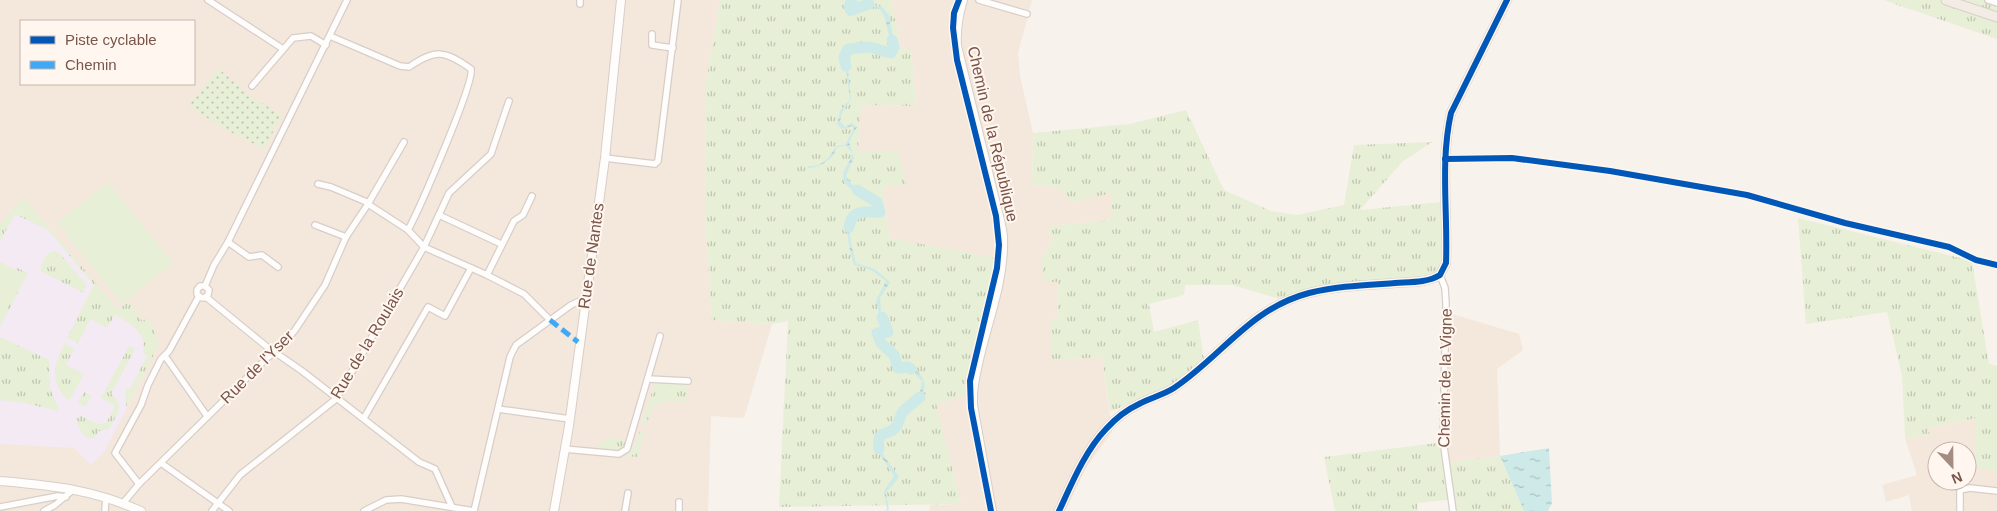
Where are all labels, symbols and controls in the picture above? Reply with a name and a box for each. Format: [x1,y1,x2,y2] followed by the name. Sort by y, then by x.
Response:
[20,20,195,85] legend
[65,31,157,48] text: Piste cyclable
[965,45,1022,224] street label: Chemin de la République
[65,56,117,73] text: Chemin
[575,202,607,310] street label: Rue de Nantes
[327,284,407,402] street label: Rue de la Roulais
[1435,308,1455,448] street label: Chemin de la Vigne
[217,327,297,407] street label: Rue de l'Yser
[1927,441,1977,491] north arrow
[1949,469,1965,487] text: N

